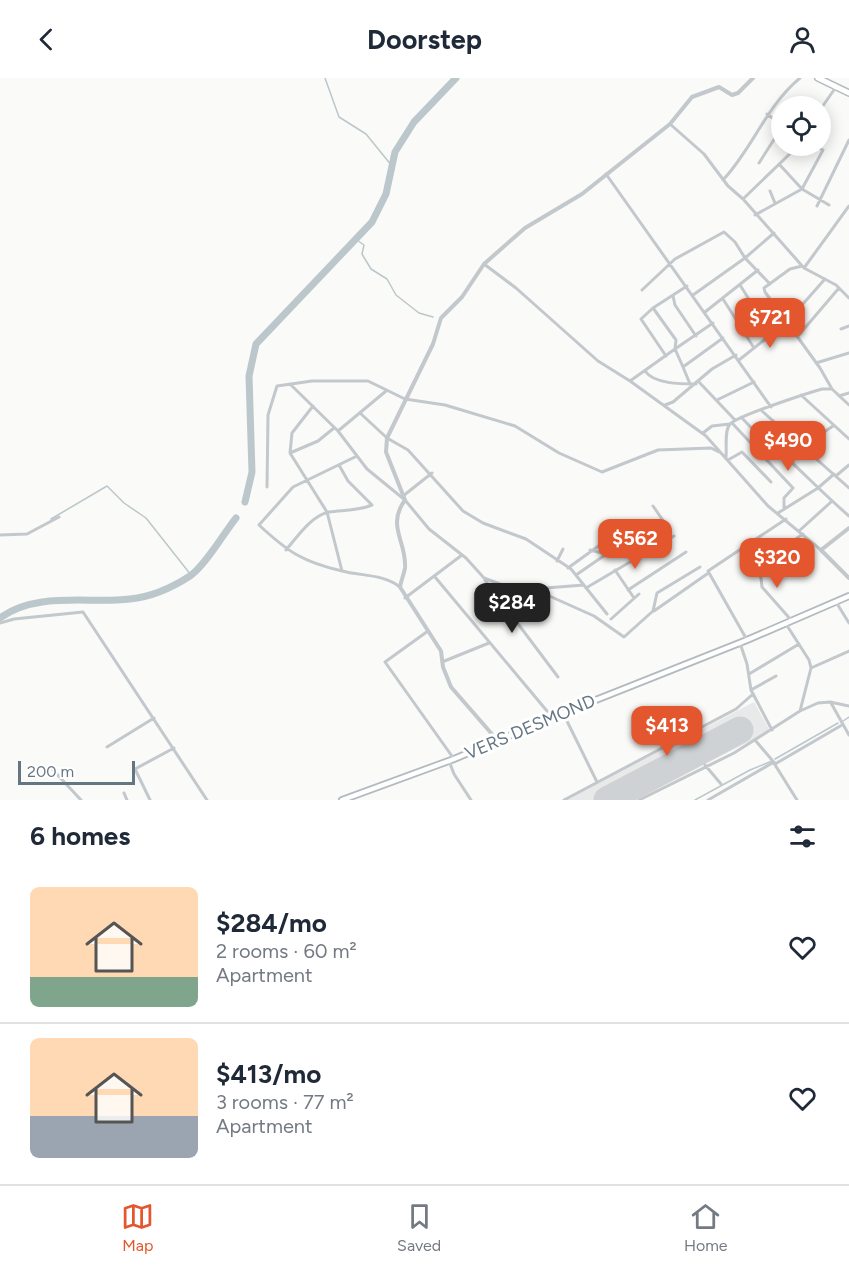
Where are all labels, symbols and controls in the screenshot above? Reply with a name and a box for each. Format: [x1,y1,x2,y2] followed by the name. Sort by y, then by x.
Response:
[30,23,63,56] icon: back
[367,23,482,56] text: Doorstep
[786,23,819,56] icon: person
[771,96,831,156] map controls
[771,96,831,156] button: locate
[734,298,806,349] pin: $721
[749,305,791,329] text: $721
[752,421,824,472] pin: $490
[764,428,812,452] text: $490
[599,519,671,570] pin: $562
[612,526,658,550] text: $562
[741,538,813,589] pin: $320
[754,545,800,569] text: $320
[476,583,548,634] pin: $284
[488,590,536,614] text: $284
[461,690,599,764] street label: VERS DESMOND
[631,706,703,757] pin: $413
[645,713,689,737] text: $413
[18,758,135,786] scale bar
[27,762,74,781] text: 200 m
[30,820,130,852] text: 6 homes
[786,820,819,853] icon: filters
[216,907,327,939] text: $284/mo
[78,911,150,983] icon: home
[786,931,819,964] icon: heart
[216,939,357,963] text: 2 rooms · 60 m²
[216,963,313,987] text: Apartment
[216,1058,321,1090] text: $413/mo
[78,1062,150,1134] icon: home
[786,1082,819,1115] icon: heart
[216,1090,354,1114] text: 3 rooms · 77 m²
[216,1114,313,1138] text: Apartment
[121,1200,154,1255] tab: Map
[397,1200,441,1255] tab: Saved
[684,1200,728,1255] tab: Home

